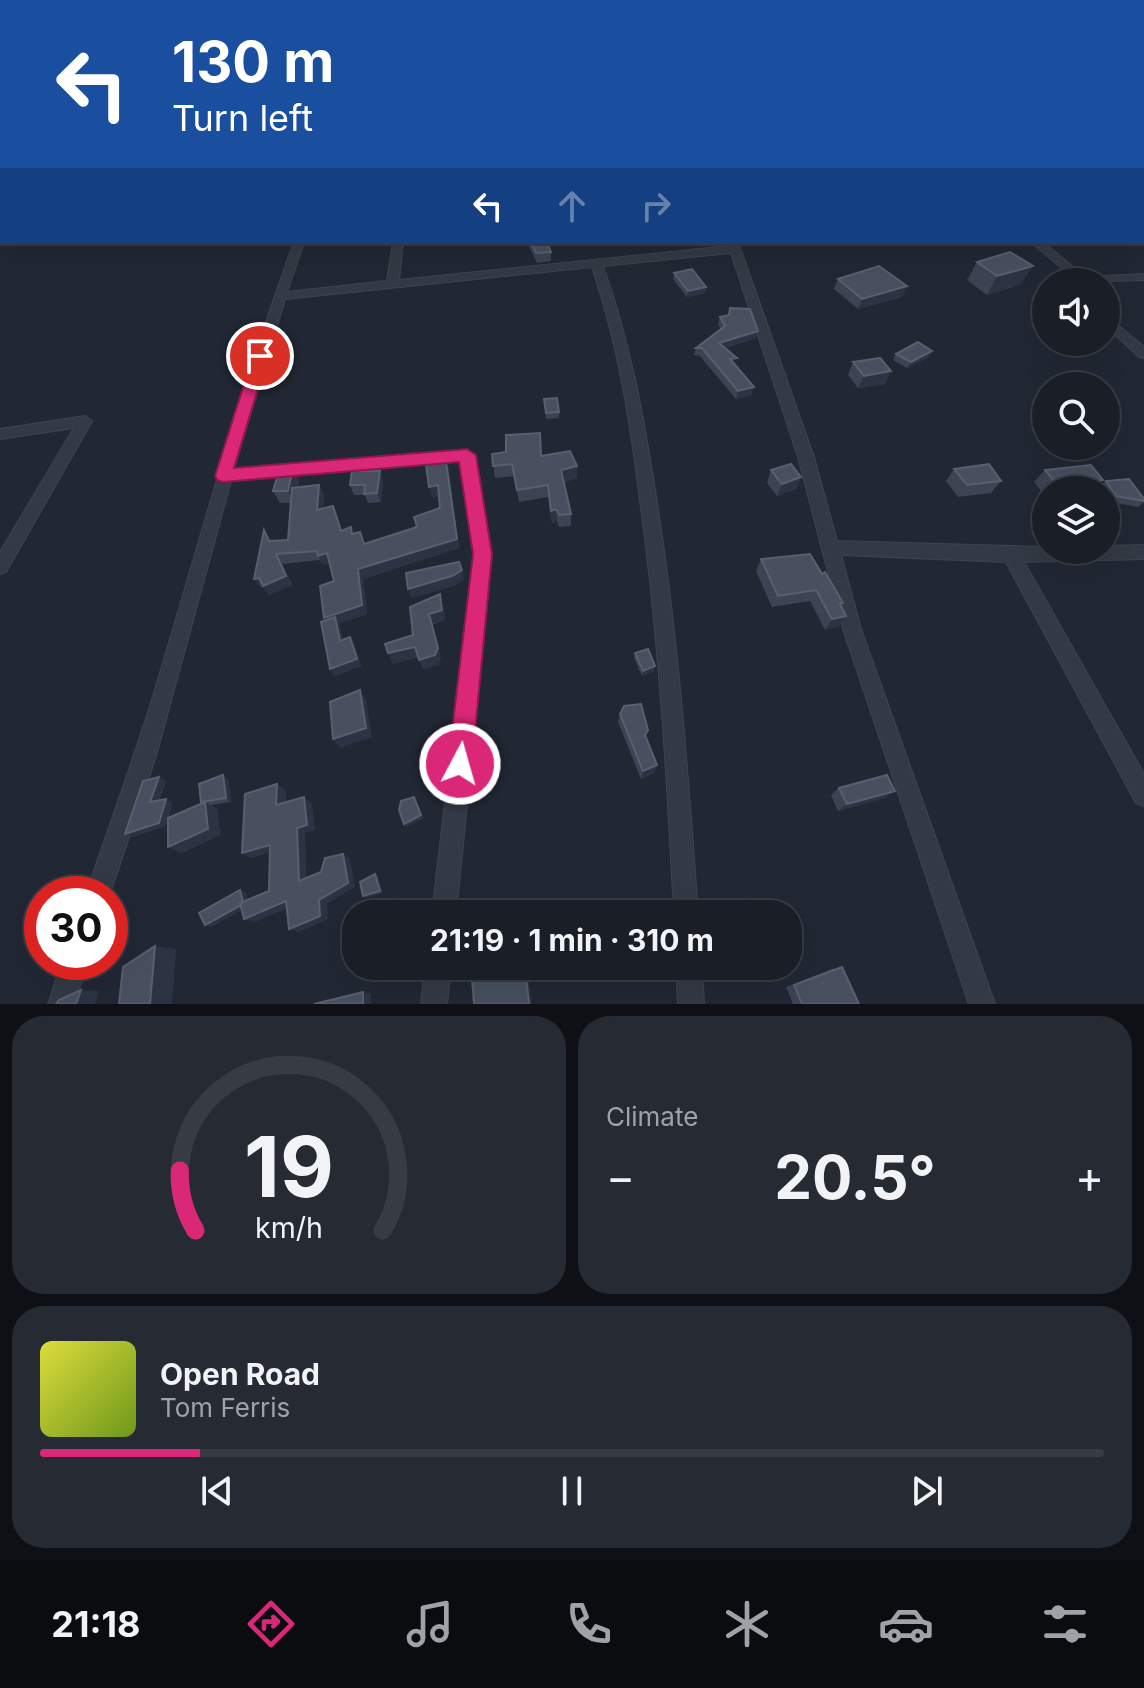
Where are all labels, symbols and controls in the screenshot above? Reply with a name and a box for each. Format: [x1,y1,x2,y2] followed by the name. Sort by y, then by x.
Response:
[172,28,334,96] text: 130 m
[40,32,144,136] icon: left
[172,96,313,140] text: Turn left
[466,184,510,228] icon: left
[550,184,594,228] icon: ahead
[634,184,678,228] icon: right
[1032,268,1120,564] map controls
[1032,268,1120,356] button: sound
[226,322,294,390] pin
[238,334,282,378] icon: arrive
[1032,372,1120,460] button: search
[1032,476,1120,564] button: layers
[418,722,502,806] position arrow
[24,876,128,980] speed limit sign: 30
[430,922,714,958] text: 21:19 · 1 min · 310 m
[606,1101,698,1132] text: Climate
[244,1116,334,1217] text: 19
[774,1141,936,1213] text: 20.5°
[606,1150,635,1204] text: −
[1075,1150,1104,1204] text: +
[255,1210,323,1245] text: km/h
[160,1356,320,1392] text: Open Road
[160,1392,290,1423] text: Tom Ferris
[195,1469,239,1513] icon: previous
[550,1469,594,1513] icon: pause
[905,1469,949,1513] icon: next
[243,1596,299,1652] icon: directions
[402,1596,458,1652] icon: music
[561,1596,617,1652] icon: phone
[719,1596,775,1652] icon: climate
[878,1596,934,1652] icon: car
[1037,1596,1093,1652] icon: filters
[51,1602,141,1646] text: 21:18

